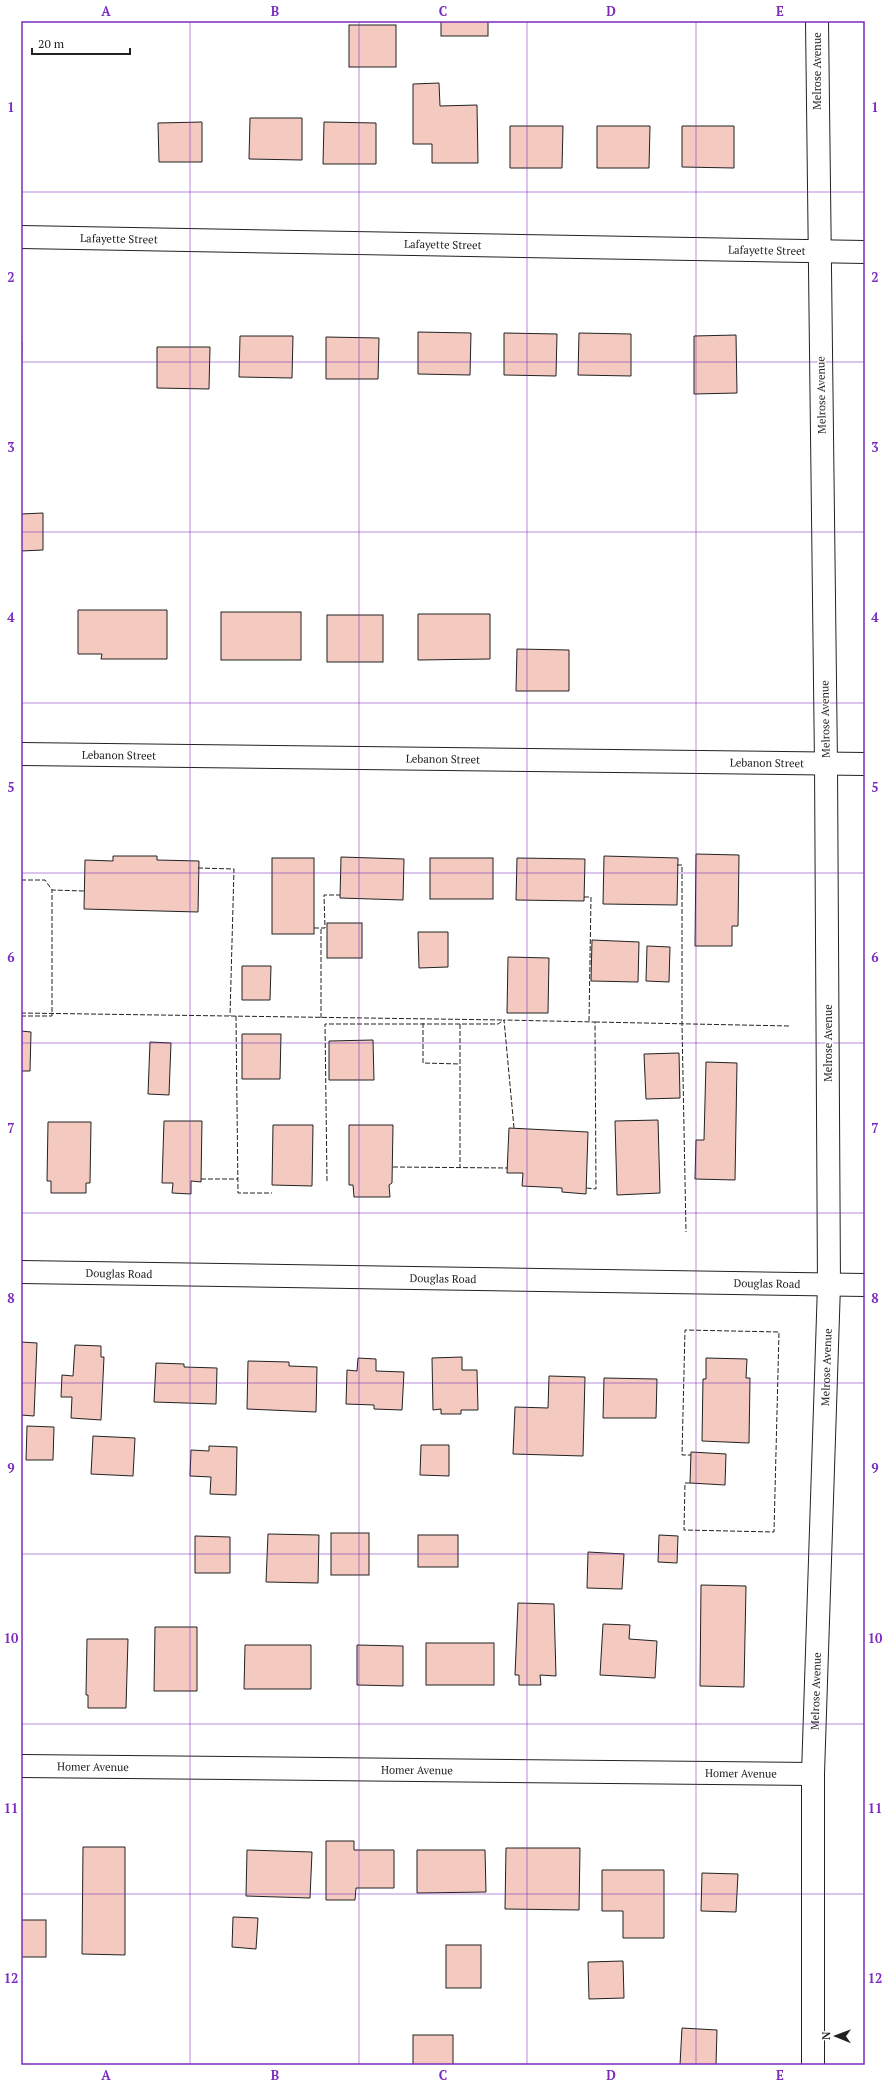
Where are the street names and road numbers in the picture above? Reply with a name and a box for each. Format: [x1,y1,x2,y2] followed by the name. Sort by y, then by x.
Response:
[810,32,824,110] street label: Melrose Avenue
[80,231,158,246] street label: Lafayette Street
[404,237,482,252] street label: Lafayette Street
[728,243,806,258] street label: Lafayette Street
[813,356,829,434] street label: Melrose Avenue
[817,680,833,758] street label: Melrose Avenue
[82,748,156,763] street label: Lebanon Street
[406,752,480,766] street label: Lebanon Street
[730,755,804,770] street label: Lebanon Street
[821,1004,835,1082] street label: Melrose Avenue
[85,1266,153,1281] street label: Douglas Road
[409,1271,477,1286] street label: Douglas Road
[733,1276,800,1291] street label: Douglas Road
[818,1328,835,1406] street label: Melrose Avenue
[807,1652,824,1730] street label: Melrose Avenue
[57,1759,129,1774] street label: Homer Avenue
[381,1763,453,1777] street label: Homer Avenue
[705,1766,777,1781] street label: Homer Avenue

